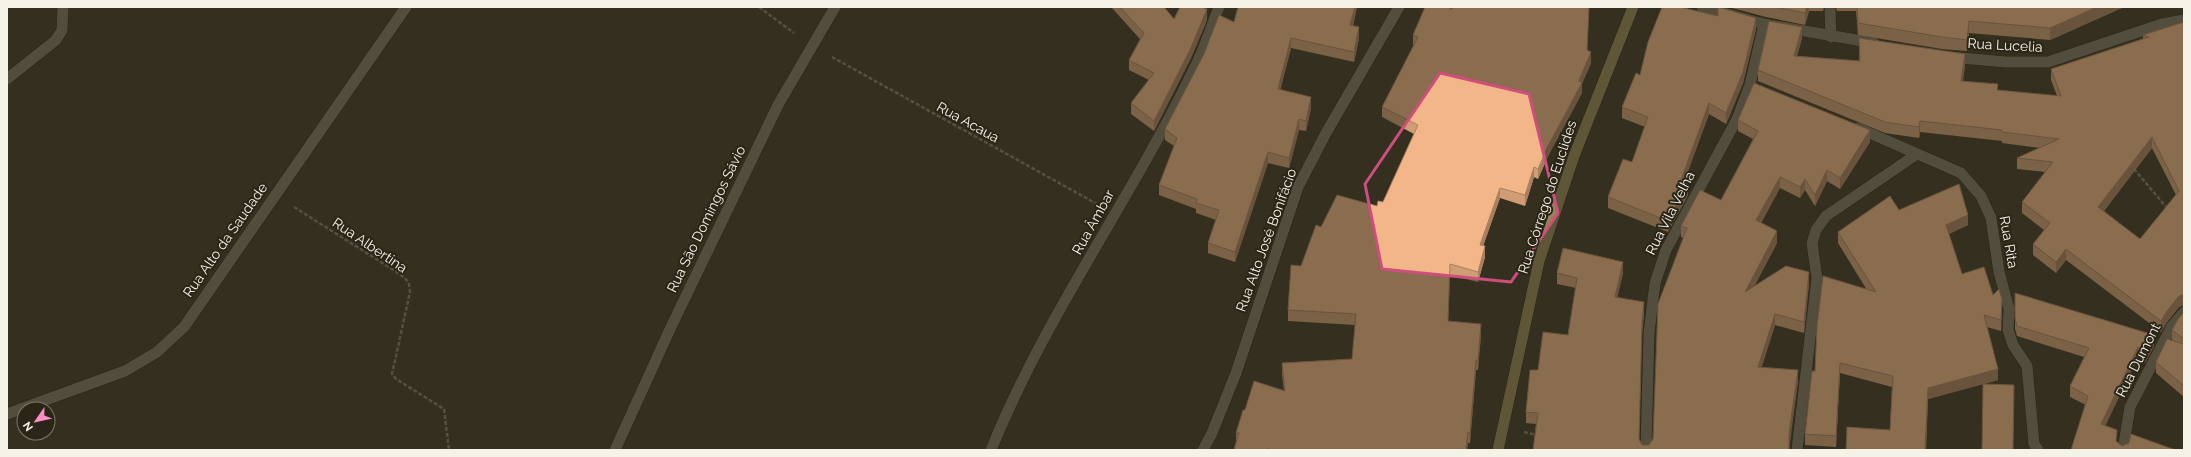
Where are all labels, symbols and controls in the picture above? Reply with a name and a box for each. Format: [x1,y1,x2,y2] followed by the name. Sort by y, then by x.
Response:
[1967,35,2043,55] street label: Rua Lucelia
[934,98,1002,146] street label: Rua Acaua
[1515,118,1579,276] street label: Rua Córrego do Euclides
[664,143,748,295] street label: Rua São Domingos Sávio
[1233,166,1299,314] street label: Rua Alto José Bonifácio
[1642,169,1698,257] street label: Rua Vila Velha
[180,180,270,300] street label: Rua Alto da Saudade
[1068,186,1117,257] street label: Rua Âmbar
[330,214,410,276] street label: Rua Albertina
[1997,215,2021,269] street label: Rua Rita
[2113,320,2164,400] street label: Rua Dumont
[16,401,56,441] north arrow
[20,419,36,433] text: N

